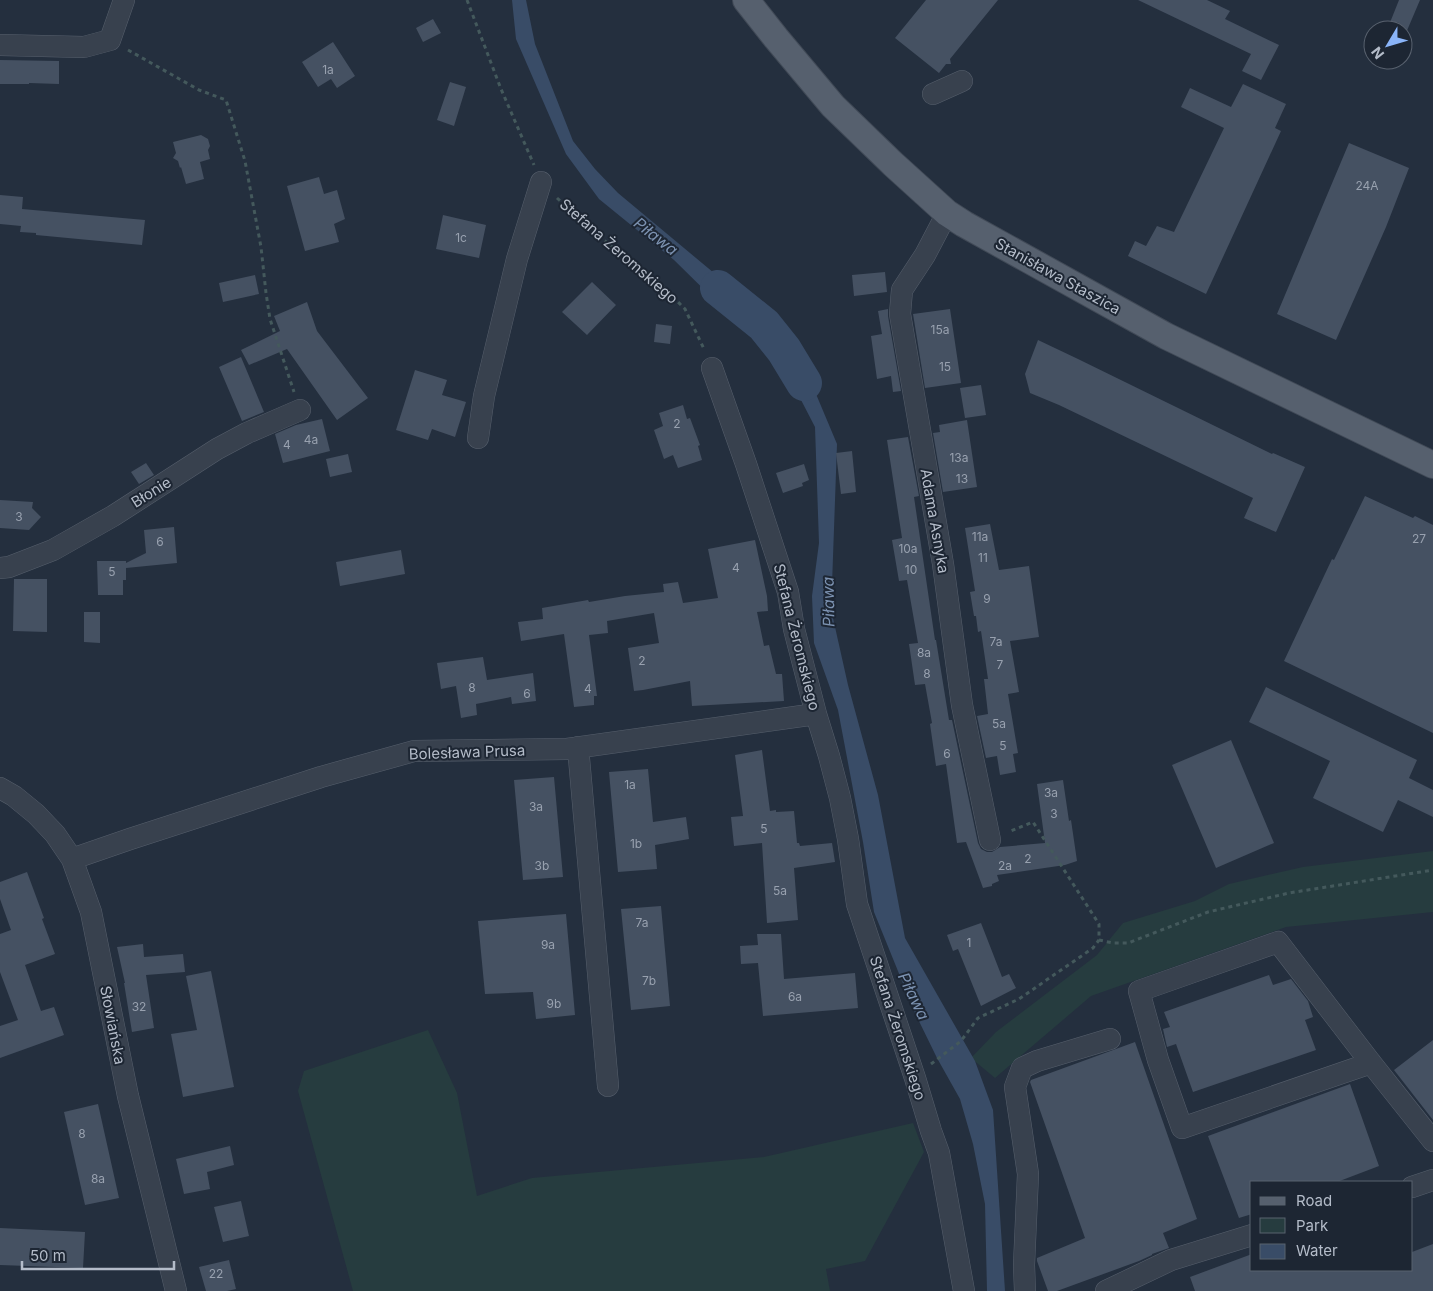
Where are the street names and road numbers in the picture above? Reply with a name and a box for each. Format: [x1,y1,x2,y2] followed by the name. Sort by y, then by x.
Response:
[556,194,682,308] street label: Stefana Żeromskiego
[992,234,1124,318] street label: Stanisława Staszica
[916,467,954,575] street label: Adama Asnyka
[127,472,175,512] street label: Błonie
[770,562,824,712] street label: Stefana Żeromskiego
[408,740,526,764] street label: Bolesława Prusa
[866,953,930,1103] street label: Stefana Żeromskiego
[96,984,130,1066] street label: Słowiańska

